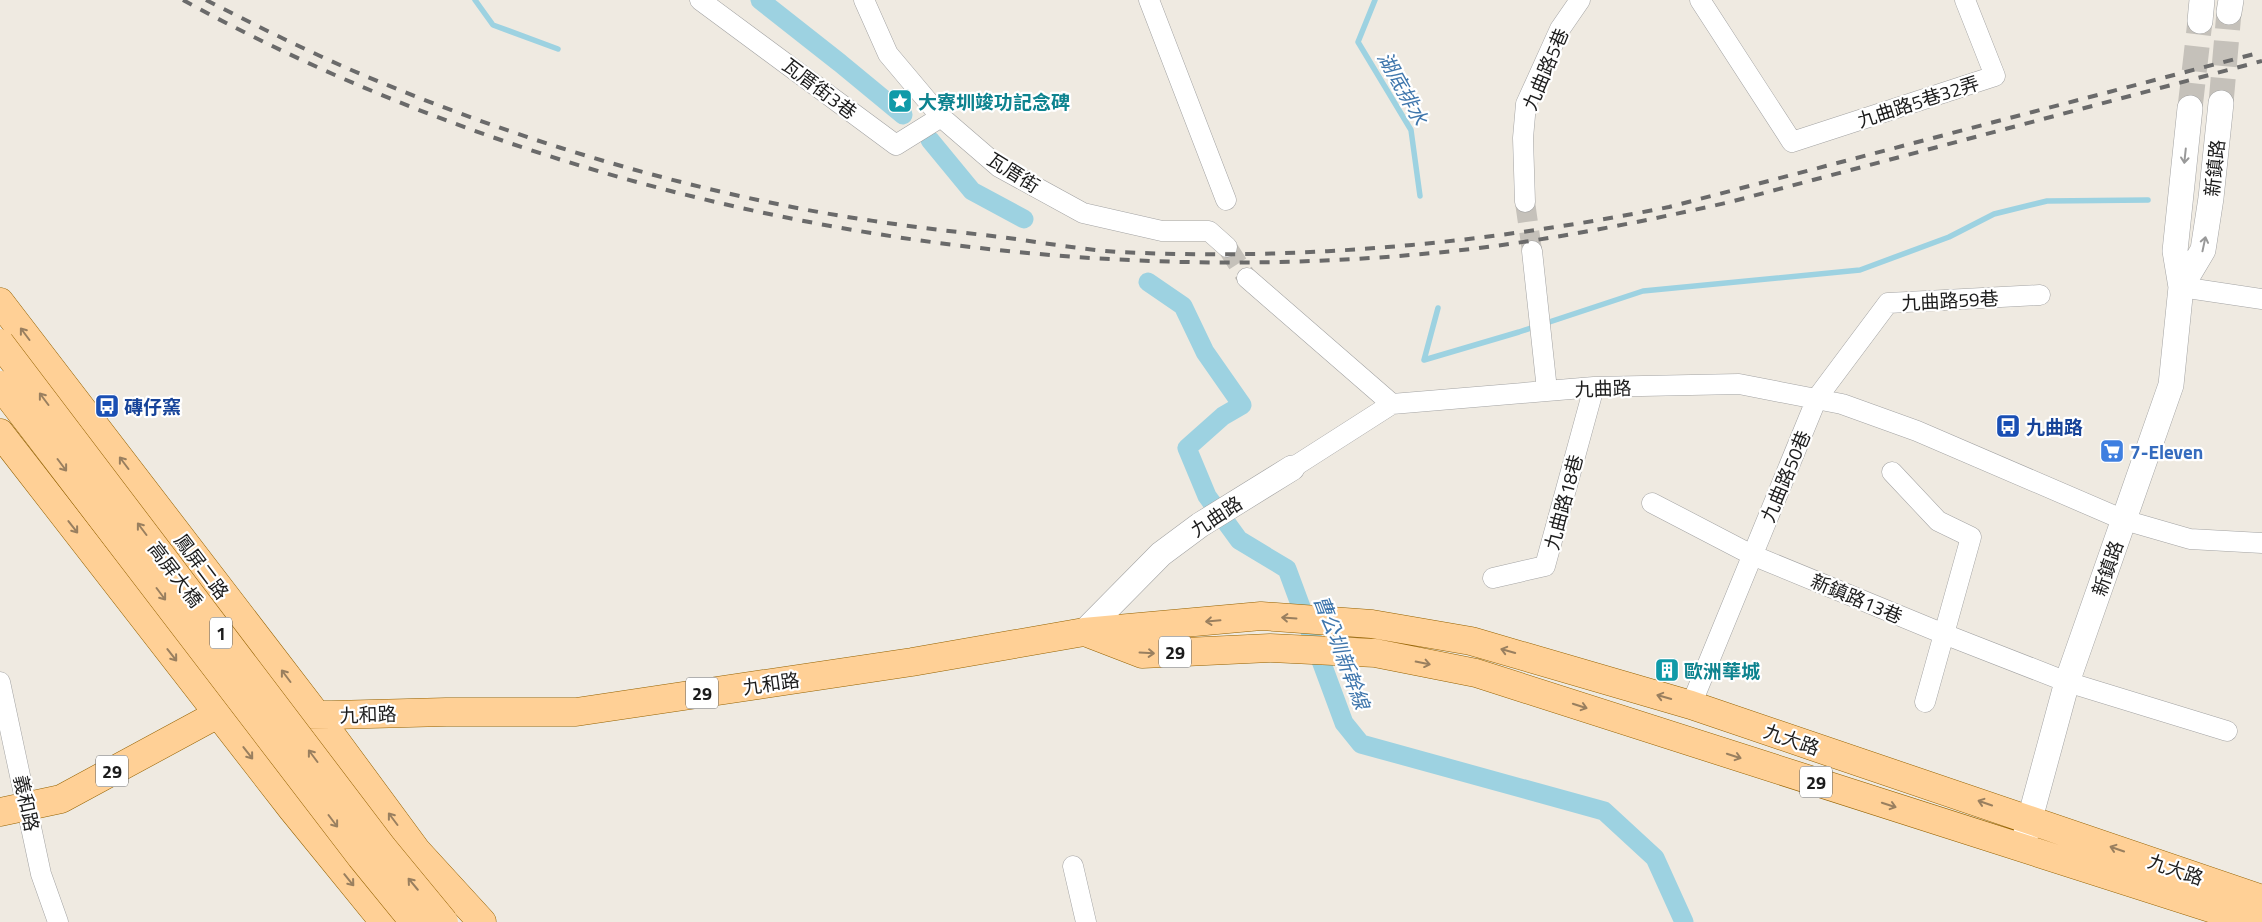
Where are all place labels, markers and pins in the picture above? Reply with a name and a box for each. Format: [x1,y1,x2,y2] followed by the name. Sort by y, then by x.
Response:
[918,87,1070,116] place label: 大寮圳竣功記念碑
[887,88,913,114] place icon: 大寮圳竣功記念碑
[124,392,181,421] place label: 磚仔窯
[94,393,120,419] bus stop icon: 磚仔窯
[2026,412,2083,441] place label: 九曲路
[1995,413,2021,439] bus stop icon: 九曲路
[2130,437,2203,466] place label: 7-Eleven
[2099,438,2125,464] supermarket icon: 7-Eleven
[1684,656,1760,685] place label: 歐洲華城
[1654,657,1680,683] building icon: 歐洲華城

